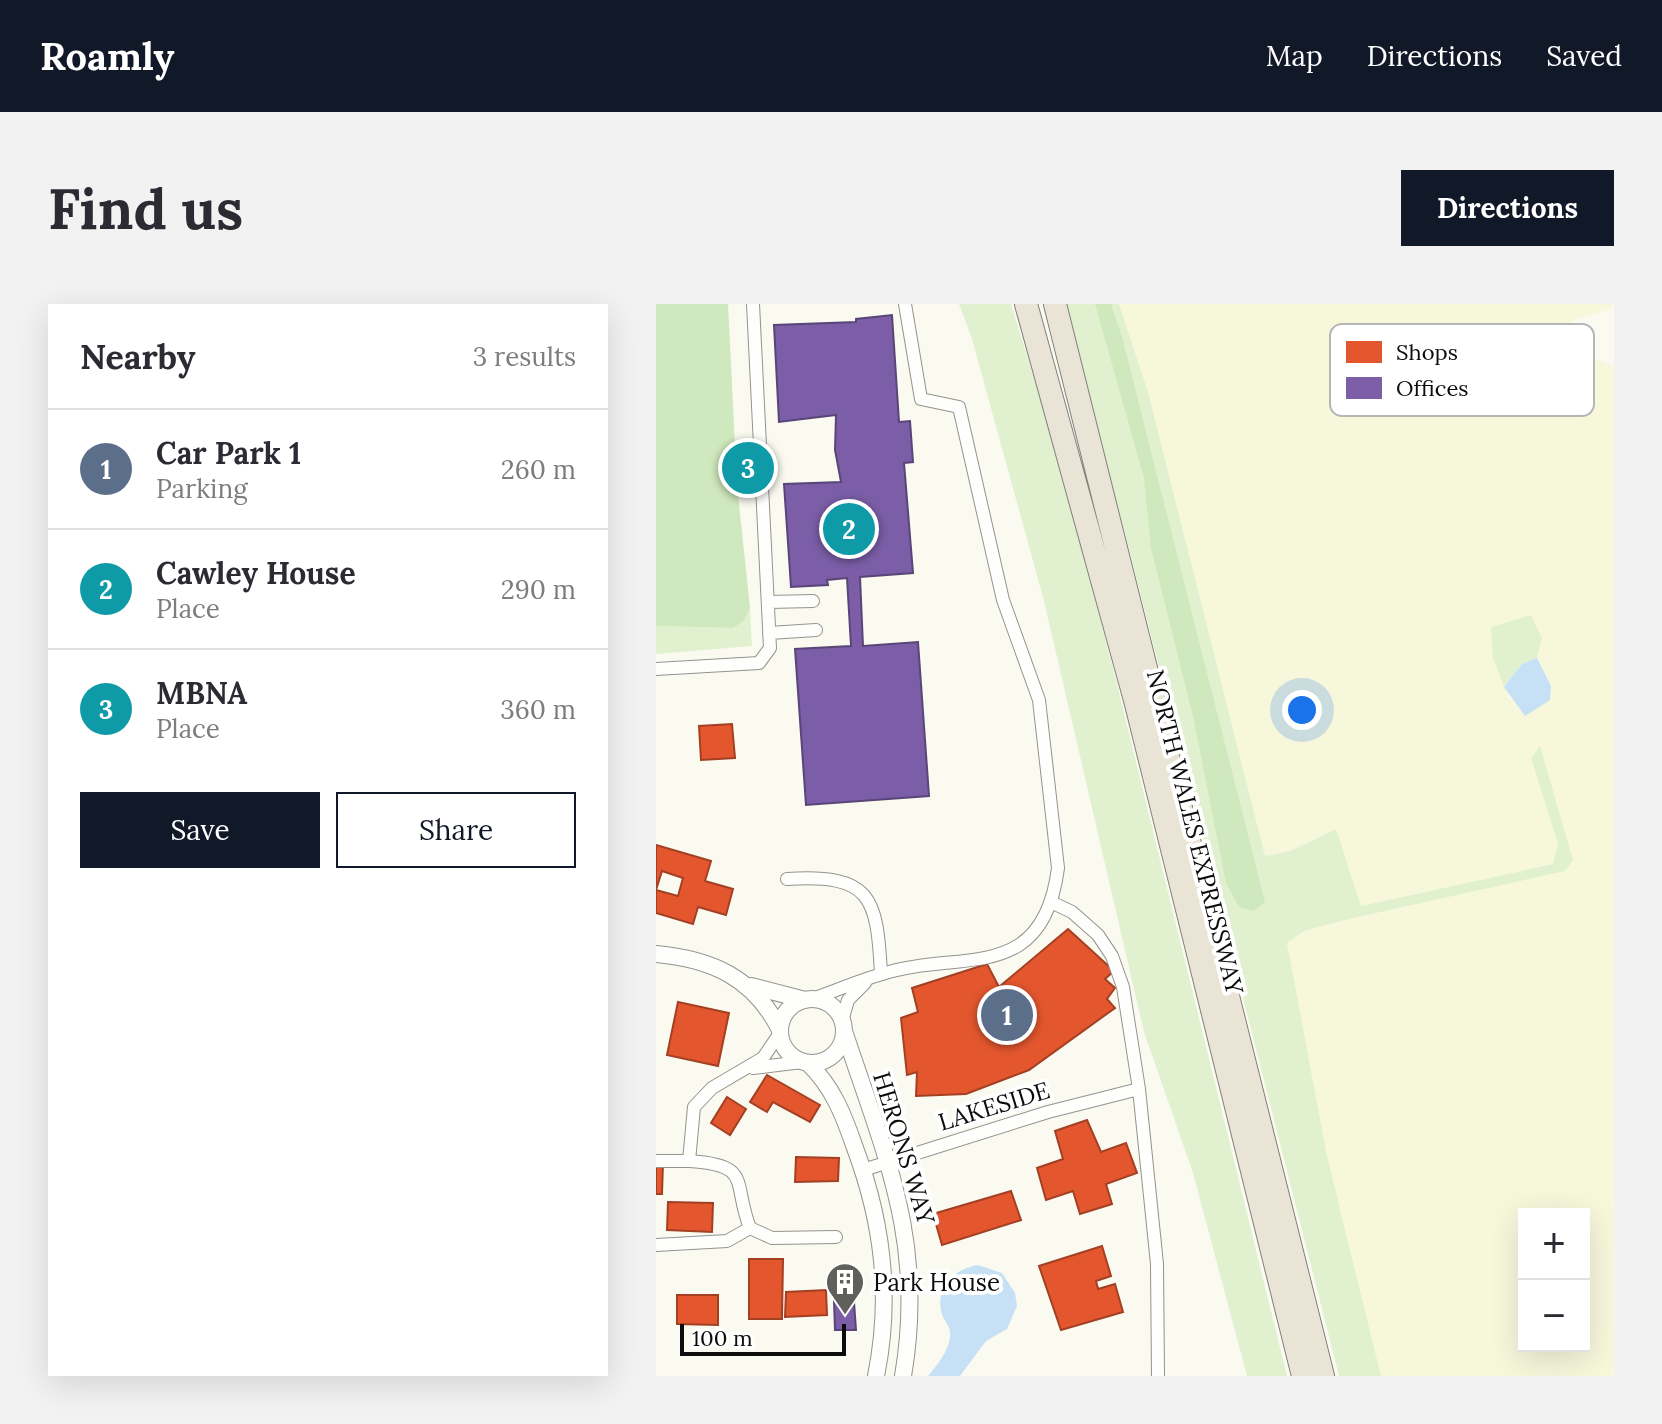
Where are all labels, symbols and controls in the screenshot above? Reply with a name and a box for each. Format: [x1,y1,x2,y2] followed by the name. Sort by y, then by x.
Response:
[40,32,174,80] text: Roamly
[1266,38,1323,74] text: Map
[1367,38,1502,74] text: Directions
[1546,38,1622,74] text: Saved
[1401,170,1614,246] button: Directions
[48,173,243,244] text: Find us
[1330,324,1594,416] legend
[80,335,196,378] text: Nearby
[1396,338,1458,366] text: Shops
[473,340,576,373] text: 3 results
[1396,374,1469,402] text: Offices
[156,434,301,472] text: Car Park 1
[722,438,774,498] pin: 3
[101,453,111,486] text: 1
[501,453,576,486] text: 260 m
[156,472,248,505] text: Parking
[823,499,875,559] pin: 2
[156,554,356,592] text: Cawley House
[99,573,113,606] text: 2
[501,573,576,606] text: 290 m
[156,592,220,625] text: Place
[1140,666,1251,998] street label: NORTH WALES EXPRESSWAY
[156,674,247,712] text: MBNA
[1282,690,1322,730] your location
[99,693,113,726] text: 3
[500,693,576,726] text: 360 m
[156,712,220,745] text: Place
[80,792,320,868] button: Save
[336,792,576,868] button: Share
[981,985,1033,1045] pin: 1
[866,1068,942,1229] street label: HERONS WAY
[935,1074,1053,1138] street label: LAKESIDE
[1518,1208,1590,1352] map controls
[1518,1208,1590,1280] button: +
[824,1261,866,1316] building icon: Park House
[873,1267,1000,1298] place label: Park House
[1518,1280,1590,1352] button: −
[680,1320,846,1356] scale bar
[692,1324,753,1352] text: 100 m

